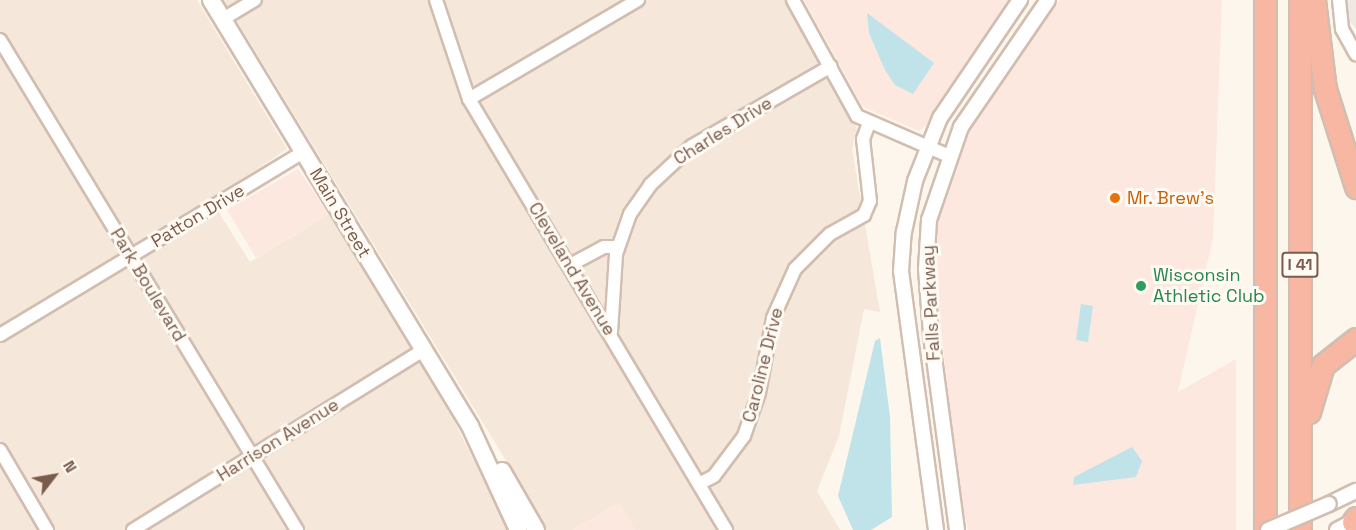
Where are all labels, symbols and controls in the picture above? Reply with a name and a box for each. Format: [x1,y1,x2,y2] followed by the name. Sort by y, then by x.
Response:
[670,92,776,170] street label: Charles Drive
[305,164,375,262] street label: Main Street
[147,180,249,252] street label: Patton Drive
[1127,187,1215,209] place label: Mr. Brew's
[1108,191,1122,205] marker: Mr. Brew's
[524,198,620,340] street label: Cleveland Avenue
[106,224,190,346] street label: Park Boulevard
[917,245,945,361] street label: Falls Parkway
[1280,252,1320,278] road number: I 41
[1153,265,1265,308] place label: Wisconsin Athletic Club
[1134,279,1148,293] marker: Wisconsin Athletic Club
[738,305,788,425] street label: Caroline Drive
[213,394,343,486] street label: Harrison Avenue
[24,446,84,506] north arrow
[58,456,82,476] text: N

